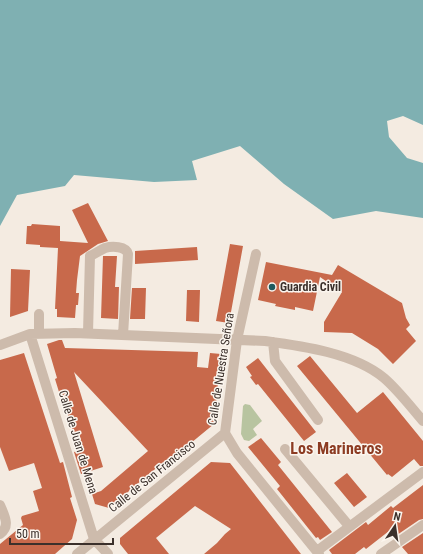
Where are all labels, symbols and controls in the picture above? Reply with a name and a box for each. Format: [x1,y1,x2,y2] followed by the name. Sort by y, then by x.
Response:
[280,280,341,294] place label: Guardia Civil
[267,282,277,292] marker: Guardia Civil
[205,312,237,426] street label: Calle de Nuestra Señora
[56,389,100,496] street label: Calle de Juan de Mena
[106,437,198,515] street label: Calle de San Francisco
[290,439,382,458] district label: Los Marineros
[375,506,415,546] north arrow
[392,510,402,524] text: N
[10,520,113,546] scale bar
[16,527,40,541] text: 50 m

